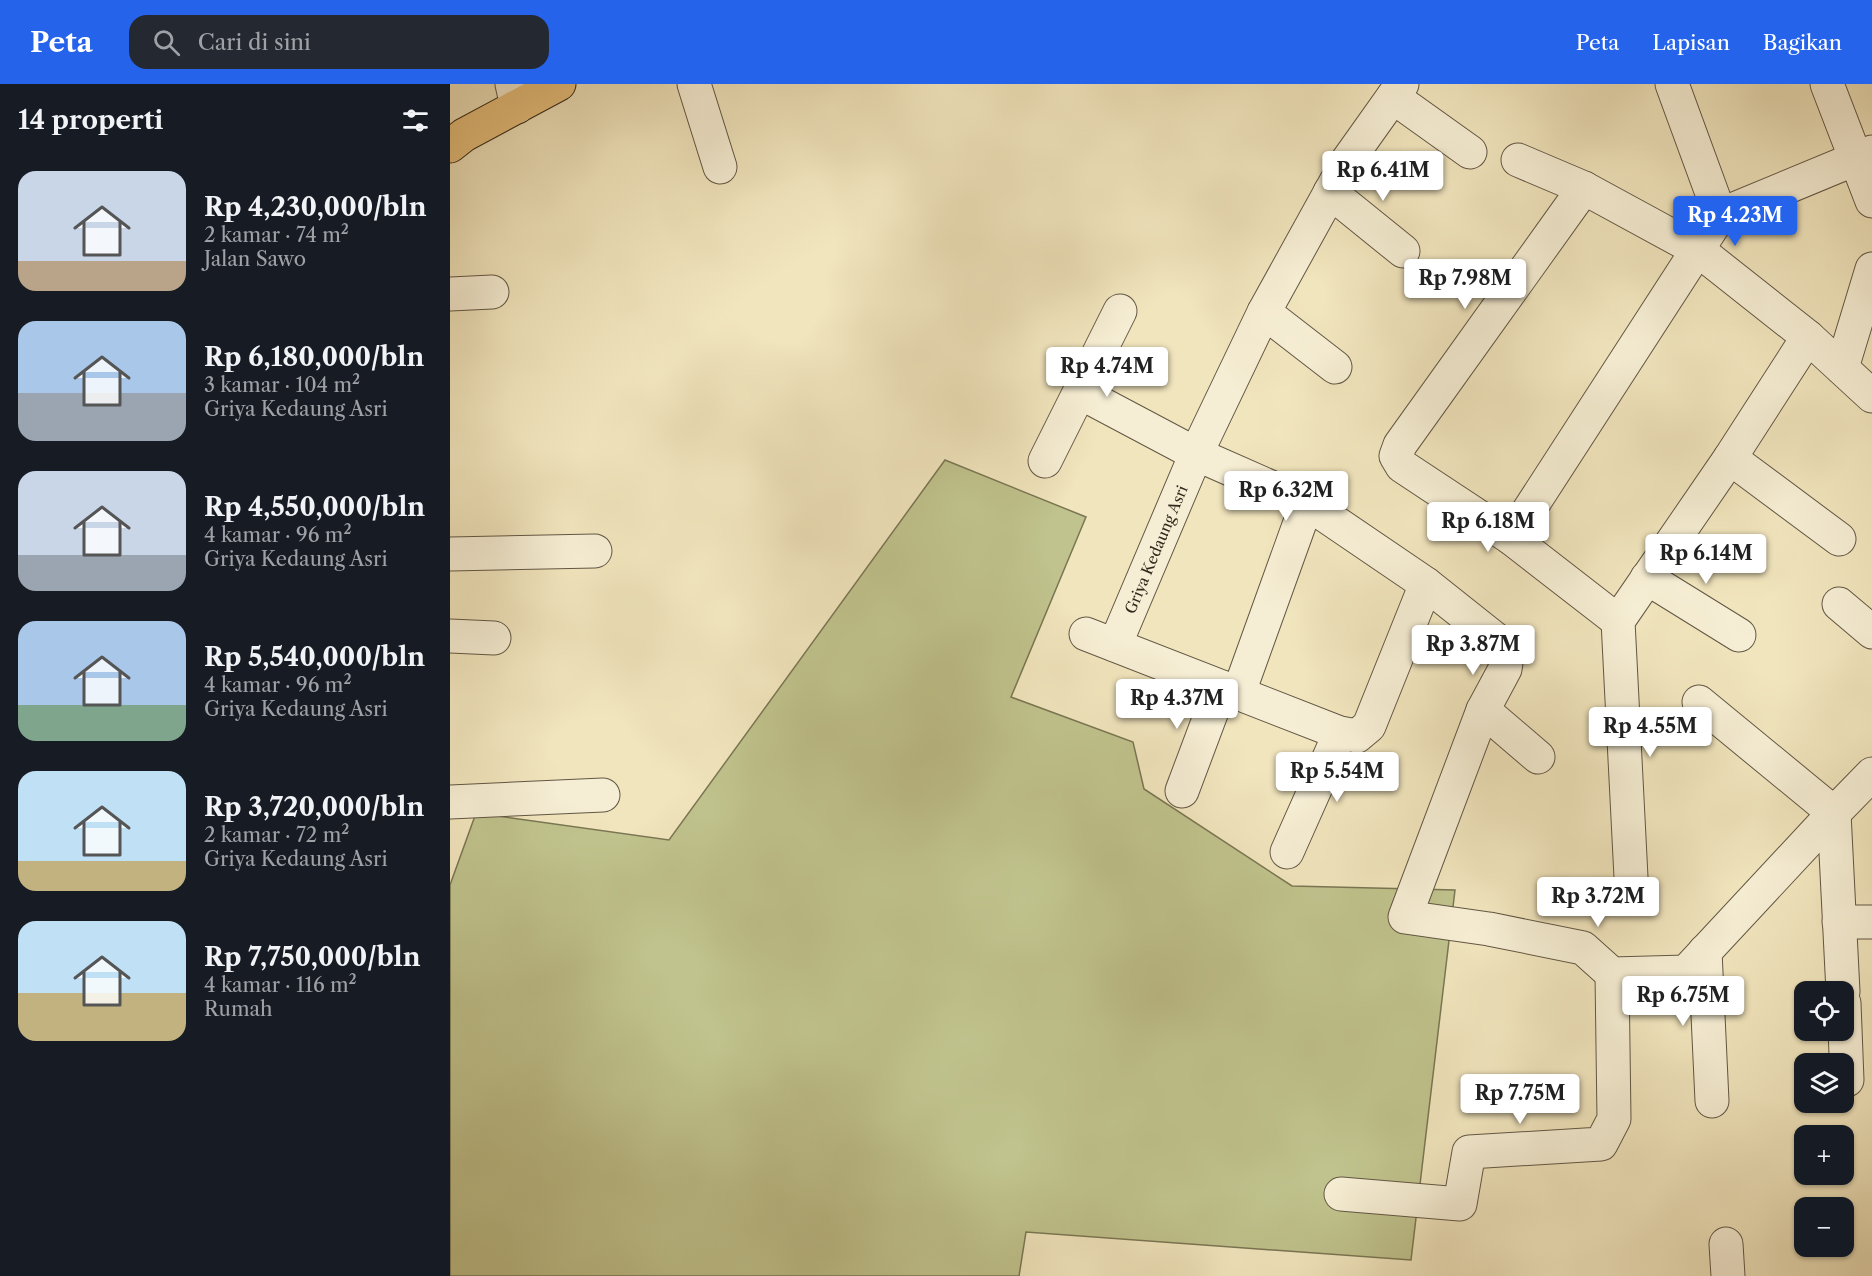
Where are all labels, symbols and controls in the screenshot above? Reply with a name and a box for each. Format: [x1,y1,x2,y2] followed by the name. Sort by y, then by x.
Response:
[129,15,549,69] search box
[30,25,93,59] text: Peta
[150,26,183,59] icon: search
[198,29,311,56] text: Cari di sini
[1576,30,1619,55] text: Peta
[1652,30,1730,55] text: Lapisan
[1763,30,1842,55] text: Bagikan
[18,104,163,136] text: 14 properti
[399,104,432,137] icon: filters
[1321,151,1445,202] pin: Rp 6.41M
[1336,158,1430,182] text: Rp 6.41M
[204,191,427,223] text: Rp 4,230,000/bln
[66,195,138,267] icon: home
[1673,196,1797,247] pin: Rp 4.23M
[1687,203,1783,227] text: Rp 4.23M
[204,223,349,247] text: 2 kamar · 74 m²
[204,247,306,271] text: Jalan Sawo
[1403,259,1527,310] pin: Rp 7.98M
[1418,266,1512,290] text: Rp 7.98M
[204,341,424,373] text: Rp 6,180,000/bln
[66,345,138,417] icon: home
[1045,347,1169,398] pin: Rp 4.74M
[1060,354,1154,378] text: Rp 4.74M
[204,373,360,397] text: 3 kamar · 104 m²
[204,397,388,421] text: Griya Kedaung Asri
[1224,471,1348,522] pin: Rp 6.32M
[1238,478,1334,502] text: Rp 6.32M
[1120,482,1191,616] street label: Griya Kedaung Asri
[204,491,425,523] text: Rp 4,550,000/bln
[66,495,138,567] icon: home
[1426,502,1550,553] pin: Rp 6.18M
[1441,509,1535,533] text: Rp 6.18M
[204,523,352,547] text: 4 kamar · 96 m²
[1644,534,1768,585] pin: Rp 6.14M
[1659,541,1753,565] text: Rp 6.14M
[204,547,388,571] text: Griya Kedaung Asri
[1411,625,1535,676] pin: Rp 3.87M
[1426,632,1520,656] text: Rp 3.87M
[204,641,425,673] text: Rp 5,540,000/bln
[66,645,138,717] icon: home
[204,673,352,697] text: 4 kamar · 96 m²
[1115,679,1239,730] pin: Rp 4.37M
[1130,686,1224,710] text: Rp 4.37M
[204,697,388,721] text: Griya Kedaung Asri
[1588,707,1712,758] pin: Rp 4.55M
[1603,714,1697,738] text: Rp 4.55M
[1275,752,1399,803] pin: Rp 5.54M
[1290,759,1384,783] text: Rp 5.54M
[204,791,424,823] text: Rp 3,720,000/bln
[66,795,138,867] icon: home
[204,823,350,847] text: 2 kamar · 72 m²
[204,847,388,871] text: Griya Kedaung Asri
[1536,877,1660,928] pin: Rp 3.72M
[1551,884,1645,908] text: Rp 3.72M
[204,941,421,973] text: Rp 7,750,000/bln
[66,945,138,1017] icon: home
[204,973,357,997] text: 4 kamar · 116 m²
[1621,976,1745,1027] pin: Rp 6.75M
[1794,981,1854,1257] map controls
[1794,981,1854,1041] button: locate
[1636,983,1730,1007] text: Rp 6.75M
[204,997,273,1021] text: Rumah
[1794,1053,1854,1113] button: layers
[1458,1074,1582,1125] pin: Rp 7.75M
[1475,1081,1565,1105] text: Rp 7.75M
[1794,1125,1854,1185] button: +
[1794,1197,1854,1257] button: −

